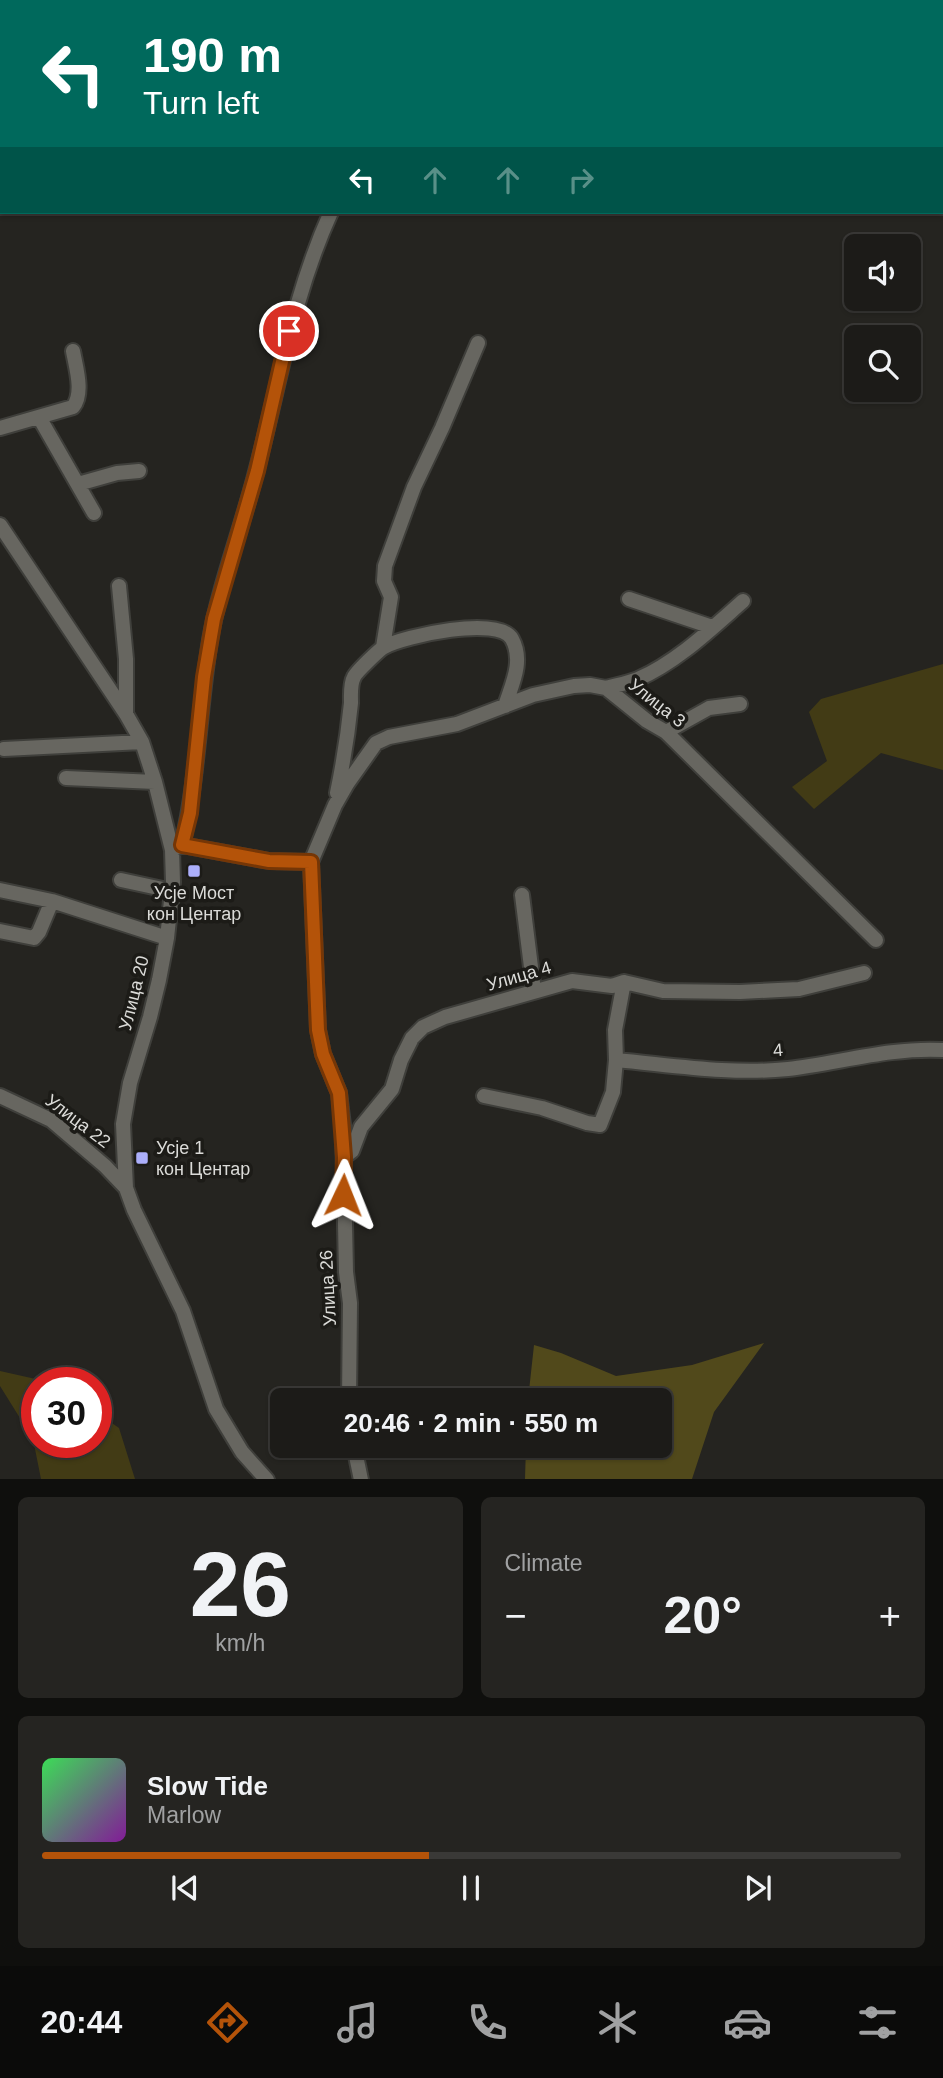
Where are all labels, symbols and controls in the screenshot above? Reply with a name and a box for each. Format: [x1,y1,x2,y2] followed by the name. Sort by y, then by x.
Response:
[28,28,119,119] icon: left
[143,28,282,82] text: 190 m
[143,85,259,121] text: Turn left
[343,161,381,199] icon: left
[416,161,454,199] icon: ahead
[489,161,527,199] icon: ahead
[562,161,600,199] icon: right
[844,234,921,402] map controls
[844,234,921,311] button: sound
[259,301,319,361] pin
[270,312,308,350] icon: arrive
[844,325,921,402] button: search
[625,675,689,731] street label: Улица 3
[186,863,202,879] marker: Усје Мост кон Центар
[147,883,241,924] place label: Усје Мост кон Центар
[115,954,153,1032] street label: Улица 20
[484,957,554,995] street label: Улица 4
[772,1040,784,1060] street label: 4
[42,1090,114,1152] street label: Улица 22
[156,1138,250,1179] place label: Усје 1 кон Центар
[134,1150,150,1166] marker: Усје 1 кон Центар
[306,1158,380,1232] position arrow
[316,1249,340,1327] street label: Улица 26
[21,1367,112,1458] speed limit sign: 30
[344,1408,598,1438] text: 20:46 · 2 min · 550 m
[190,1534,291,1635] text: 26
[505,1550,582,1576] text: Climate
[663,1586,742,1644] text: 20°
[505,1595,527,1637] text: −
[879,1595,901,1637] text: +
[215,1630,265,1656] text: km/h
[147,1771,268,1801] text: Slow Tide
[147,1802,221,1828] text: Marlow
[166,1869,204,1907] icon: previous
[452,1869,490,1907] icon: pause
[739,1869,777,1907] icon: next
[203,1998,252,2047] icon: directions
[333,1998,382,2047] icon: music
[463,1998,512,2047] icon: phone
[593,1998,642,2047] icon: climate
[723,1998,772,2047] icon: car
[853,1998,902,2047] icon: filters
[41,2004,122,2040] text: 20:44

